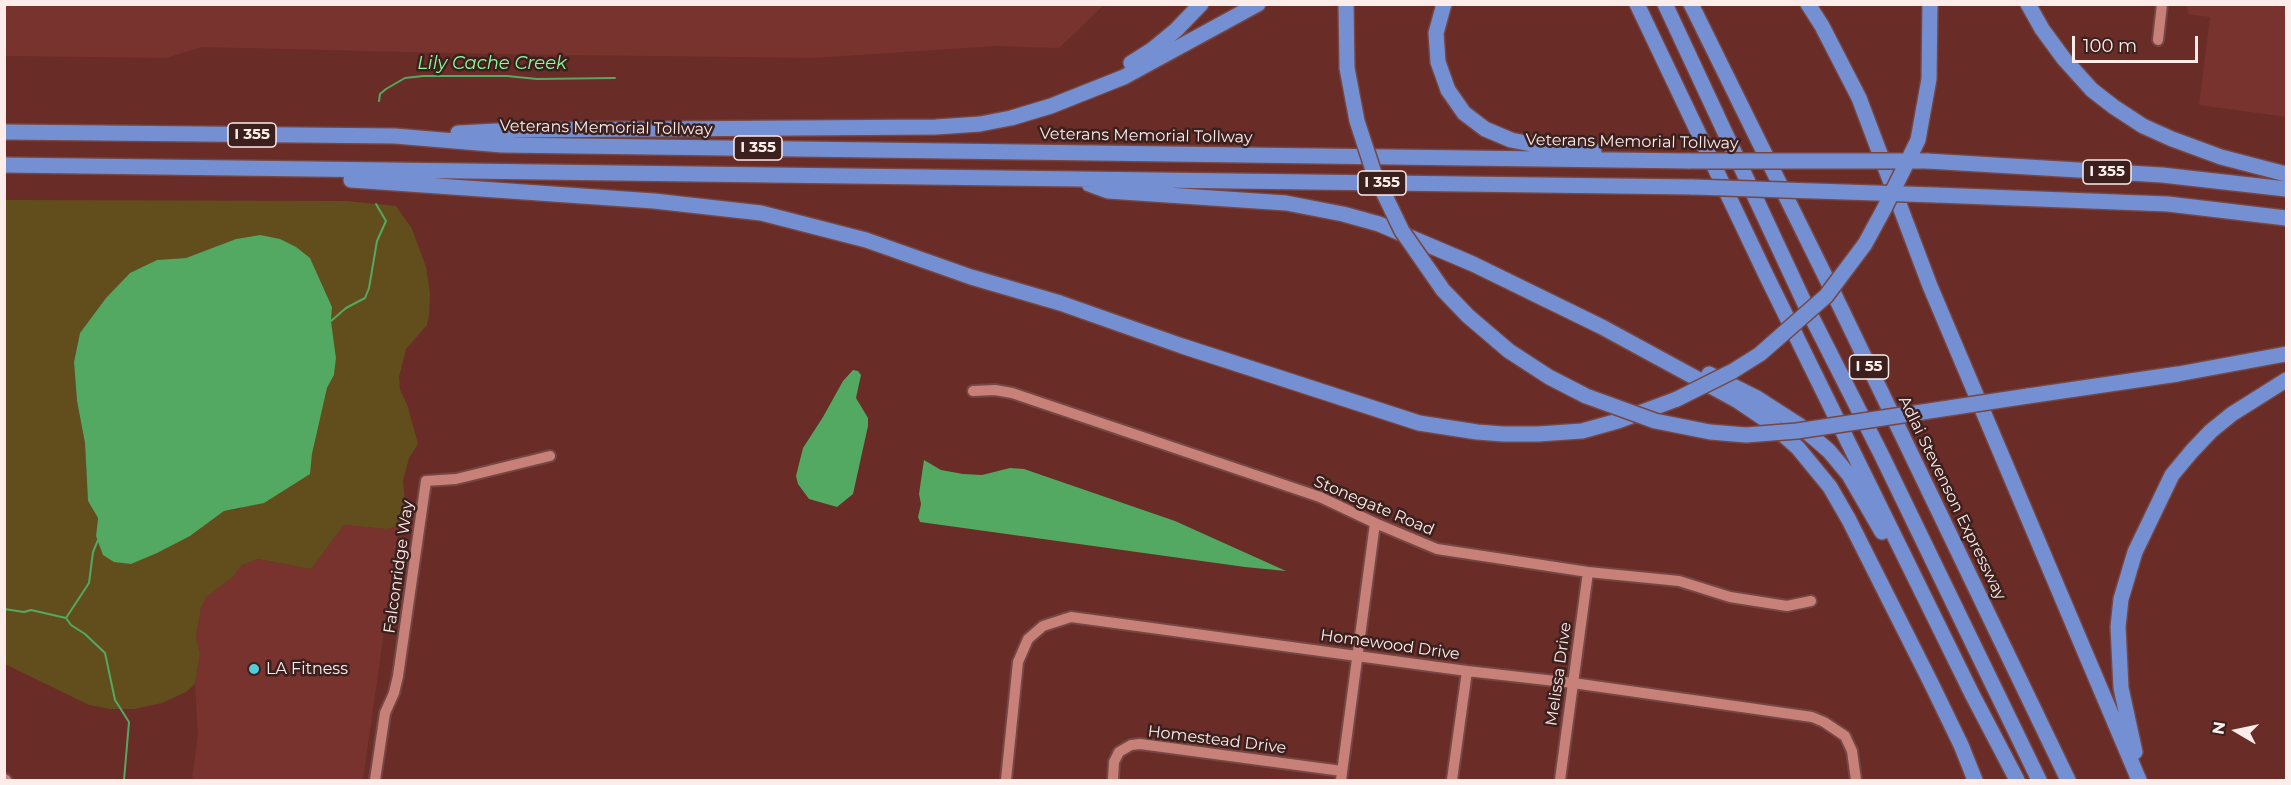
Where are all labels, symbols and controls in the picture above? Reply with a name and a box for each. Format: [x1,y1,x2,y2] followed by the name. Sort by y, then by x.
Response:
[2075,24,2201,62] scale bar
[2083,35,2137,57] text: 100 m
[417,53,567,75] water label: Lily Cache Creek
[499,117,713,139] street label: Veterans Memorial Tollway
[228,123,276,147] road number: I 355
[1039,125,1253,147] street label: Veterans Memorial Tollway
[1525,131,1739,153] street label: Veterans Memorial Tollway
[734,136,782,160] road number: I 355
[2083,160,2131,184] road number: I 355
[1358,171,1406,195] road number: I 355
[1850,355,1888,379] road number: I 55
[1894,393,2010,603] street label: Adlai Stevenson Expressway
[1311,472,1437,540] street label: Stonegate Road
[380,499,418,635] street label: Falconridge Way
[1542,621,1576,727] street label: Melissa Drive
[1319,626,1461,664] street label: Homewood Drive
[266,659,348,679] place label: LA Fitness
[247,662,261,676] marker: LA Fitness
[2207,701,2267,761] north arrow
[2208,720,2229,736] text: N
[1147,722,1287,758] street label: Homestead Drive

